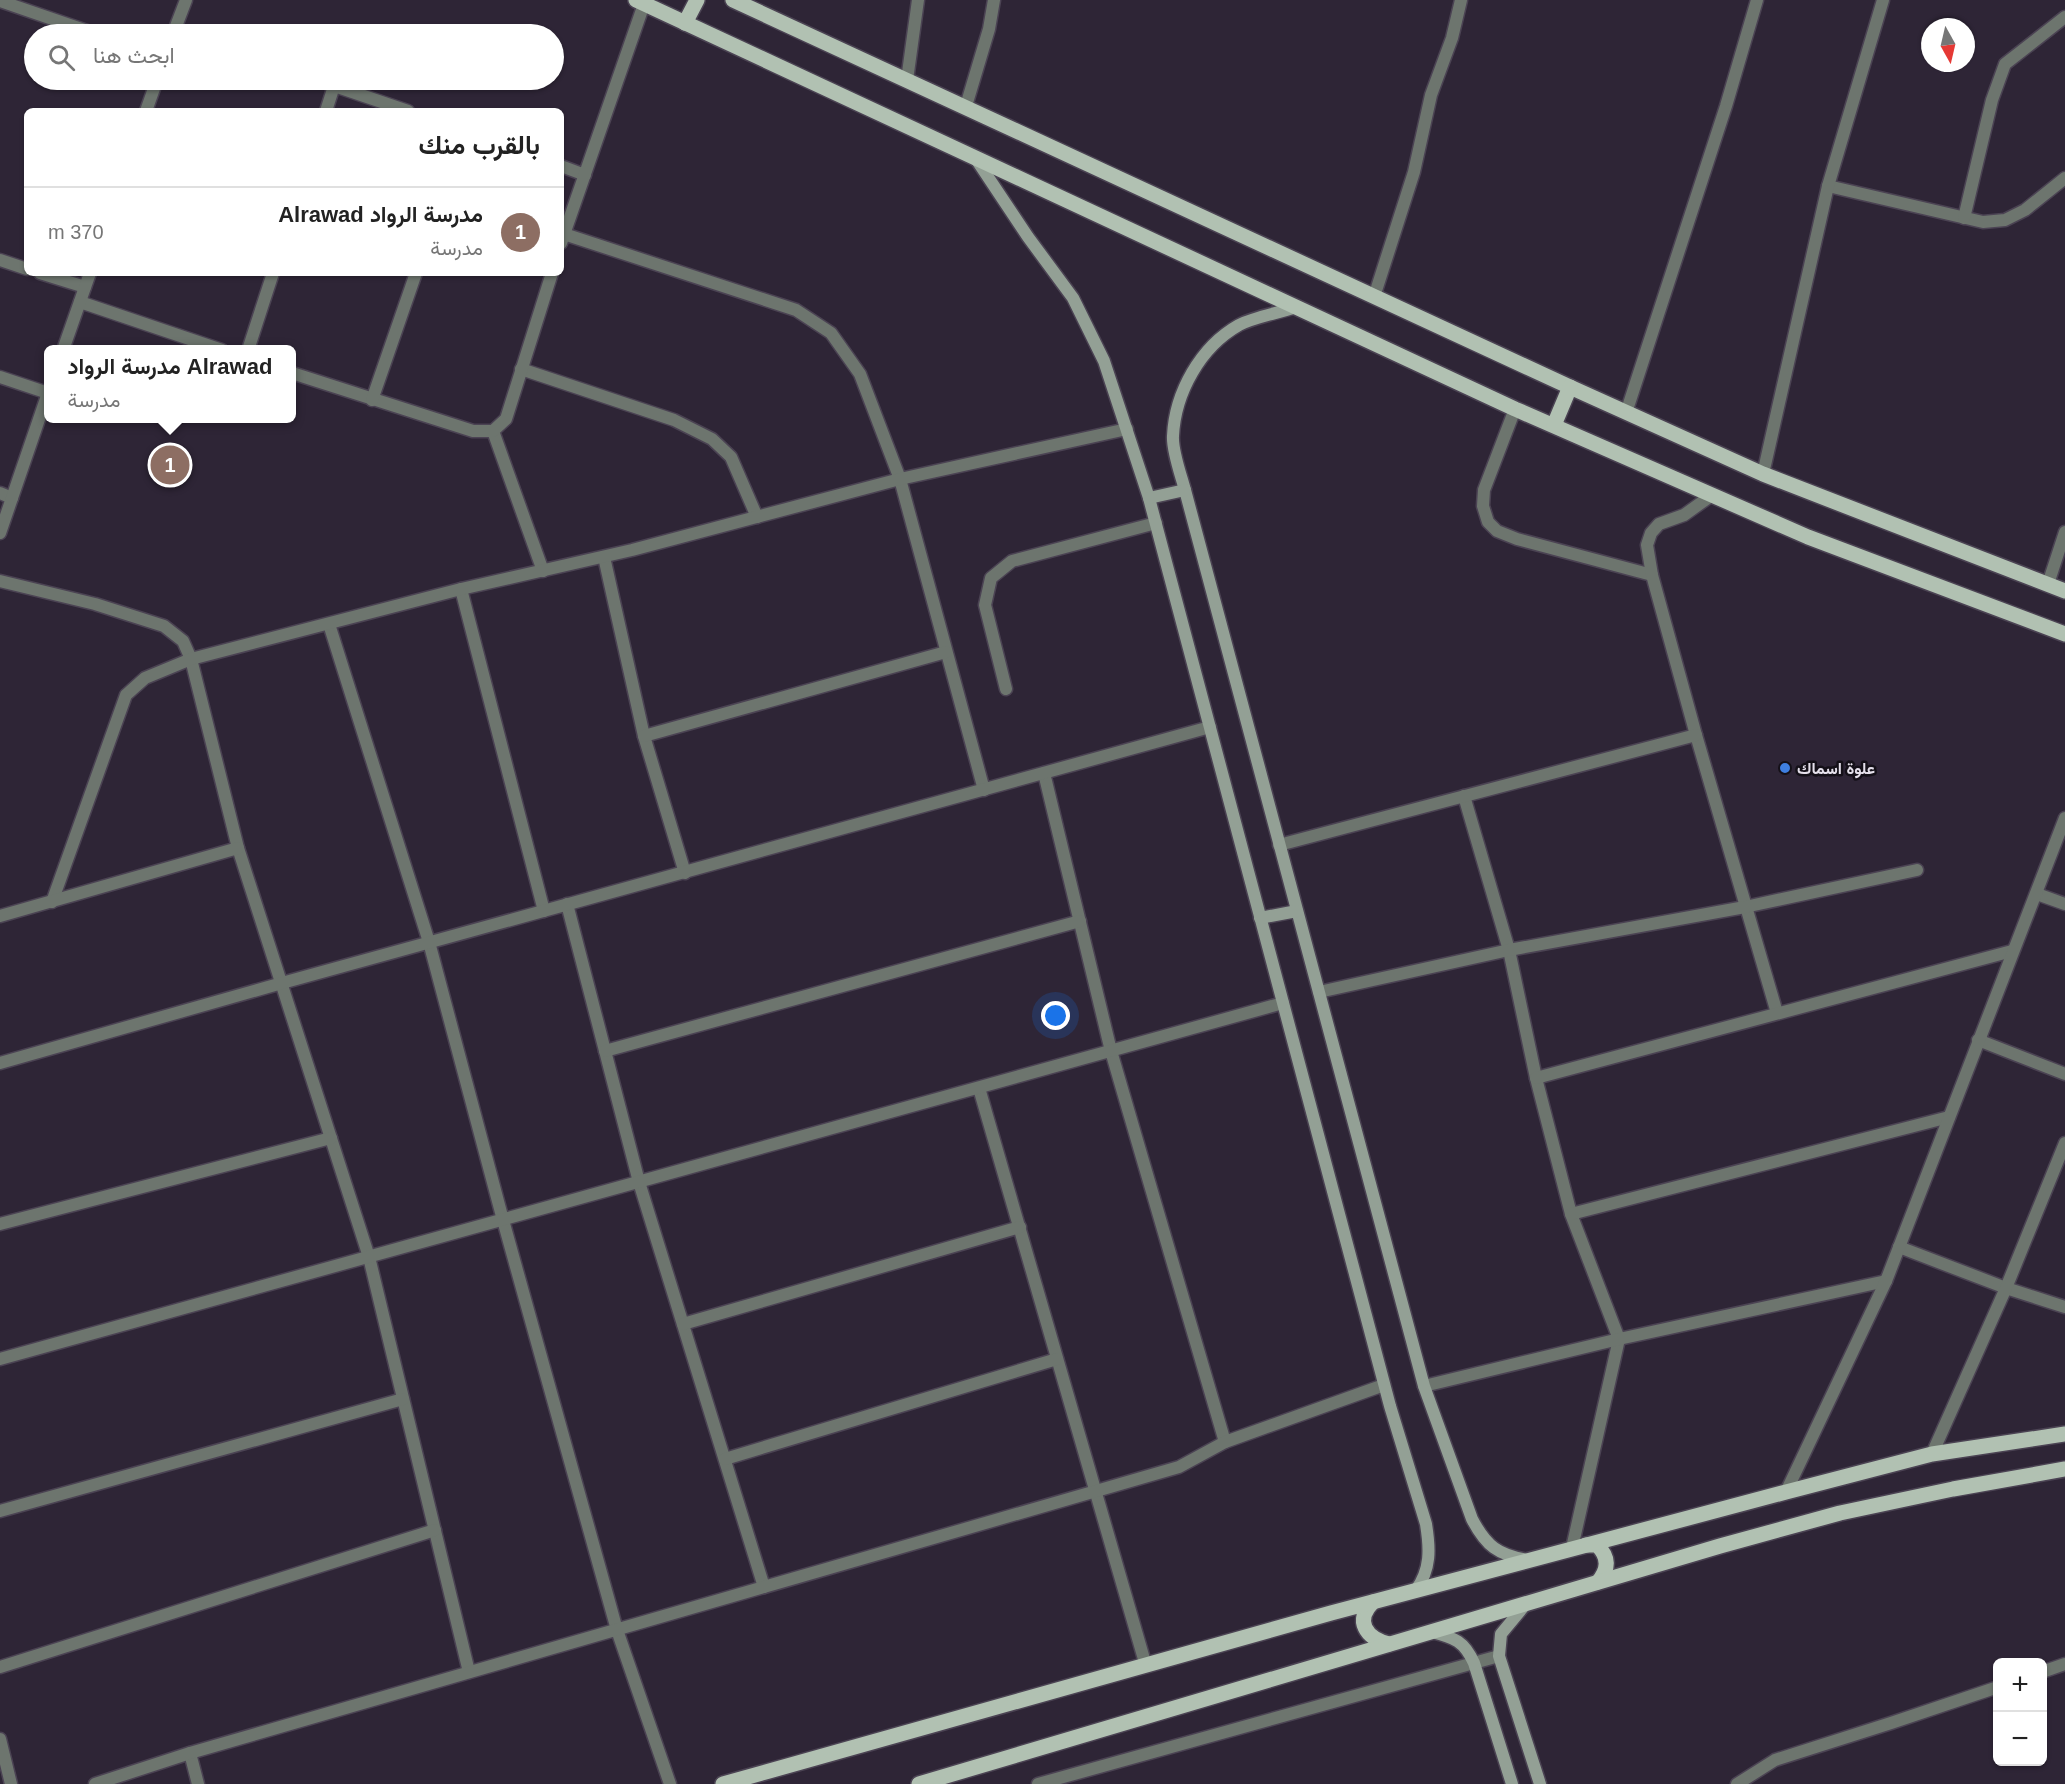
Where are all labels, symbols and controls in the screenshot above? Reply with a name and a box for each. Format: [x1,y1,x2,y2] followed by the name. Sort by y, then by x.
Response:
[1921,18,1975,72] north arrow
[24,24,564,90] search box
[45,41,78,74] icon: search
[93,43,175,68] text: ابحث هنا
[419,130,540,160] text: بالقرب منك
[278,202,483,227] text: مدرسة الرواد Alrawad
[48,221,104,243] text: 370 m
[515,221,526,243] text: 1
[430,237,483,259] text: مدرسة
[44,345,296,423] popup
[68,354,272,379] text: مدرسة الرواد Alrawad
[68,389,120,411] text: مدرسة
[150,442,190,488] pin: 1
[1797,760,1875,779] place label: علوة اسماك
[1778,761,1792,775] marker: علوة اسماك
[1041,1001,1070,1030] your location
[1993,1658,2047,1766] map controls
[1993,1658,2047,1712] button: +
[1993,1712,2047,1766] button: −

